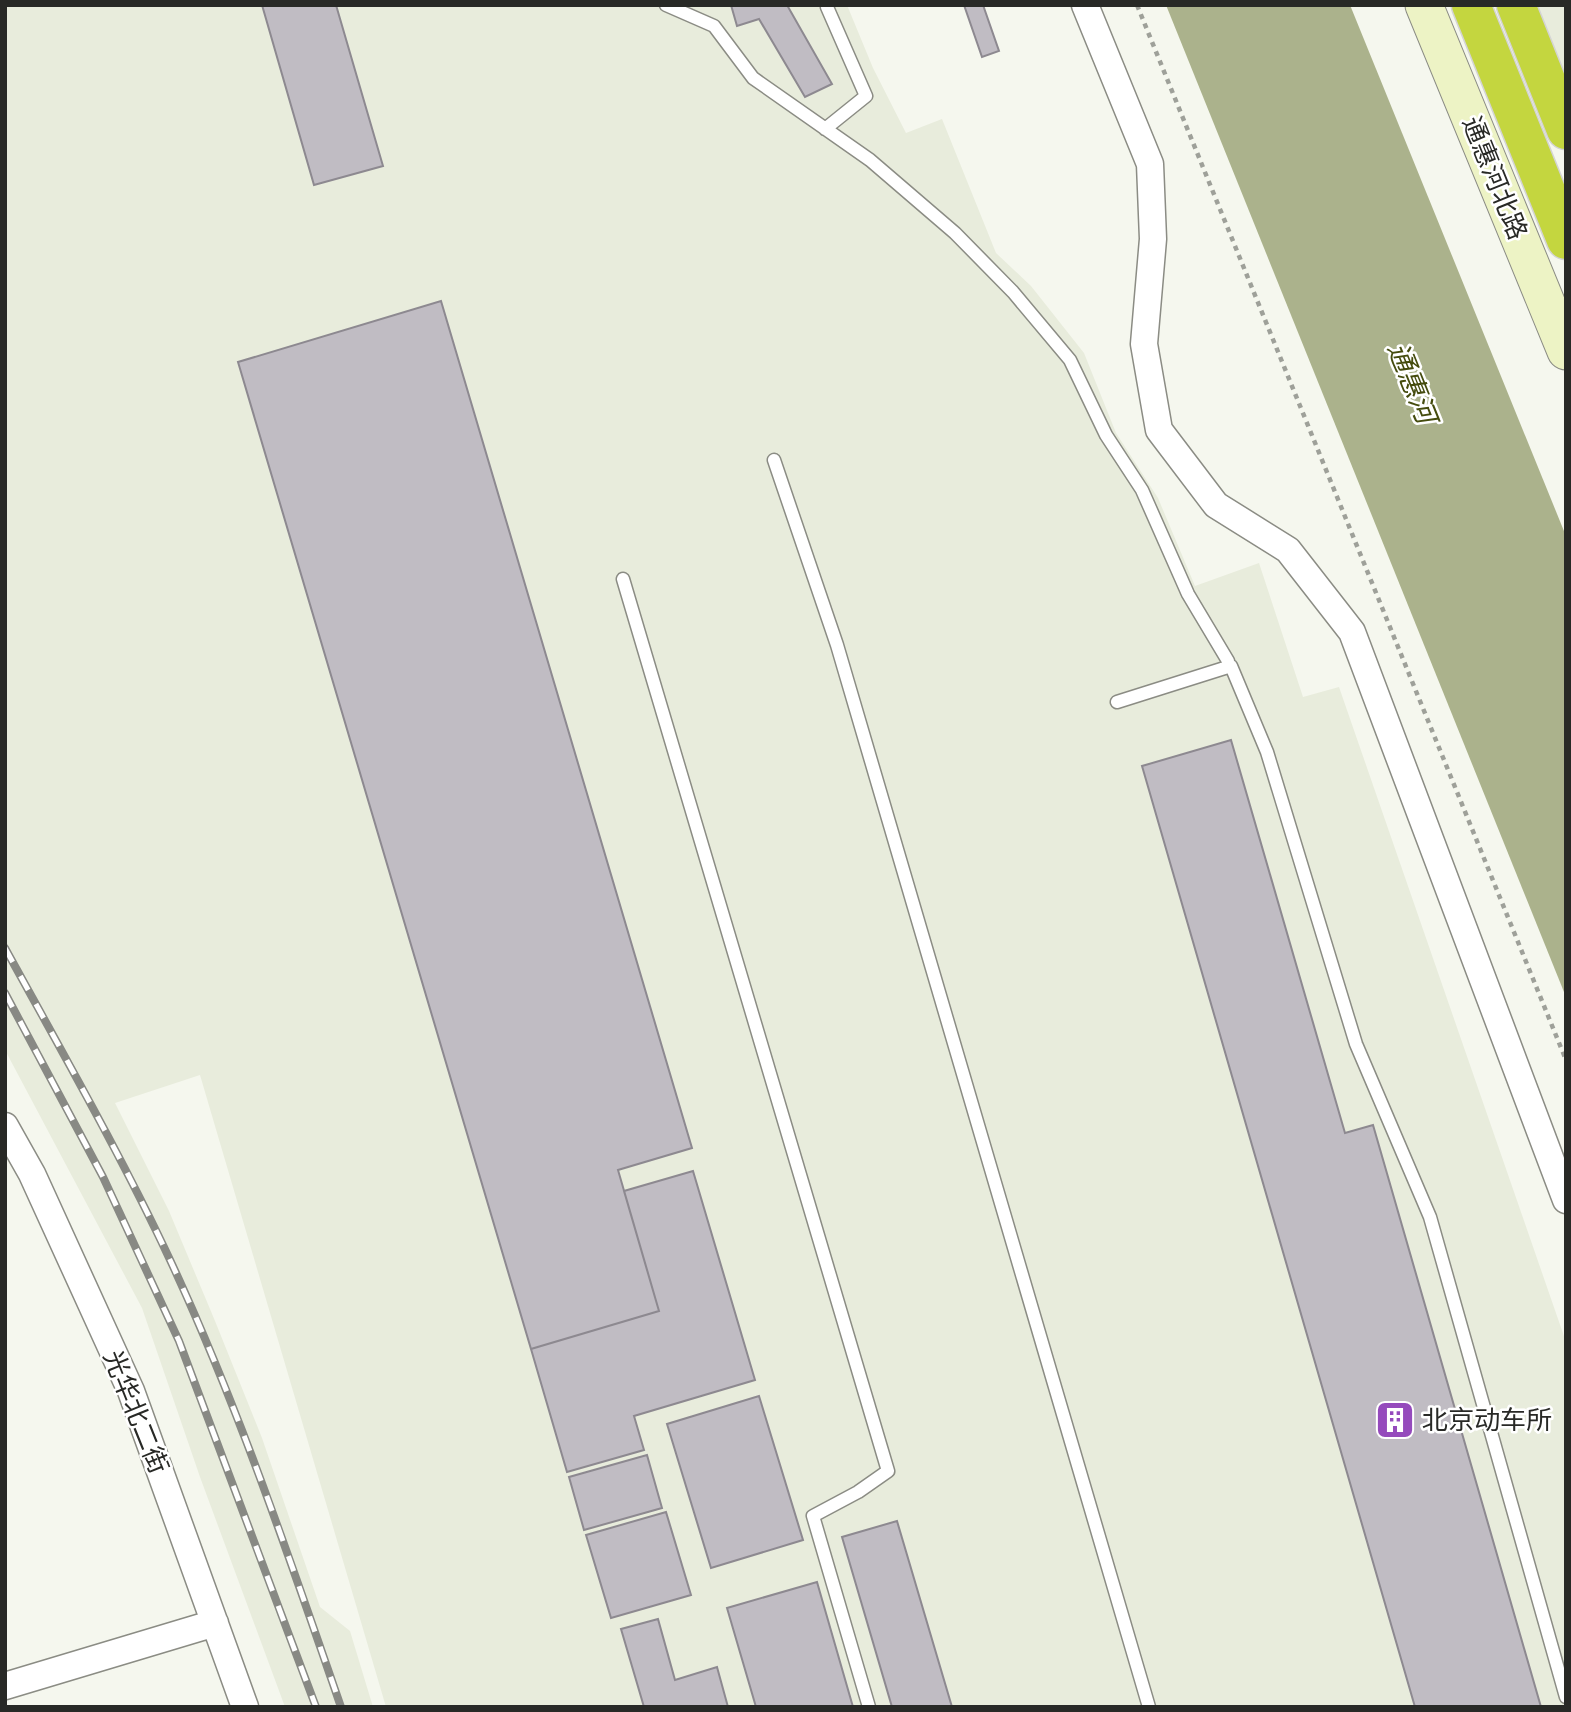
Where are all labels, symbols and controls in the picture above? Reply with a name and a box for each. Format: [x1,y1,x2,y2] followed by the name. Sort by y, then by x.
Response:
[1456,112,1534,244] street label: 通惠河北路
[1381,338,1445,433] water label: 通惠河
[97,1346,175,1478] street label: 光华北二街
[1374,1399,1416,1441] building icon: 北京动车所
[1422,1404,1552,1436] place label: 北京动车所

